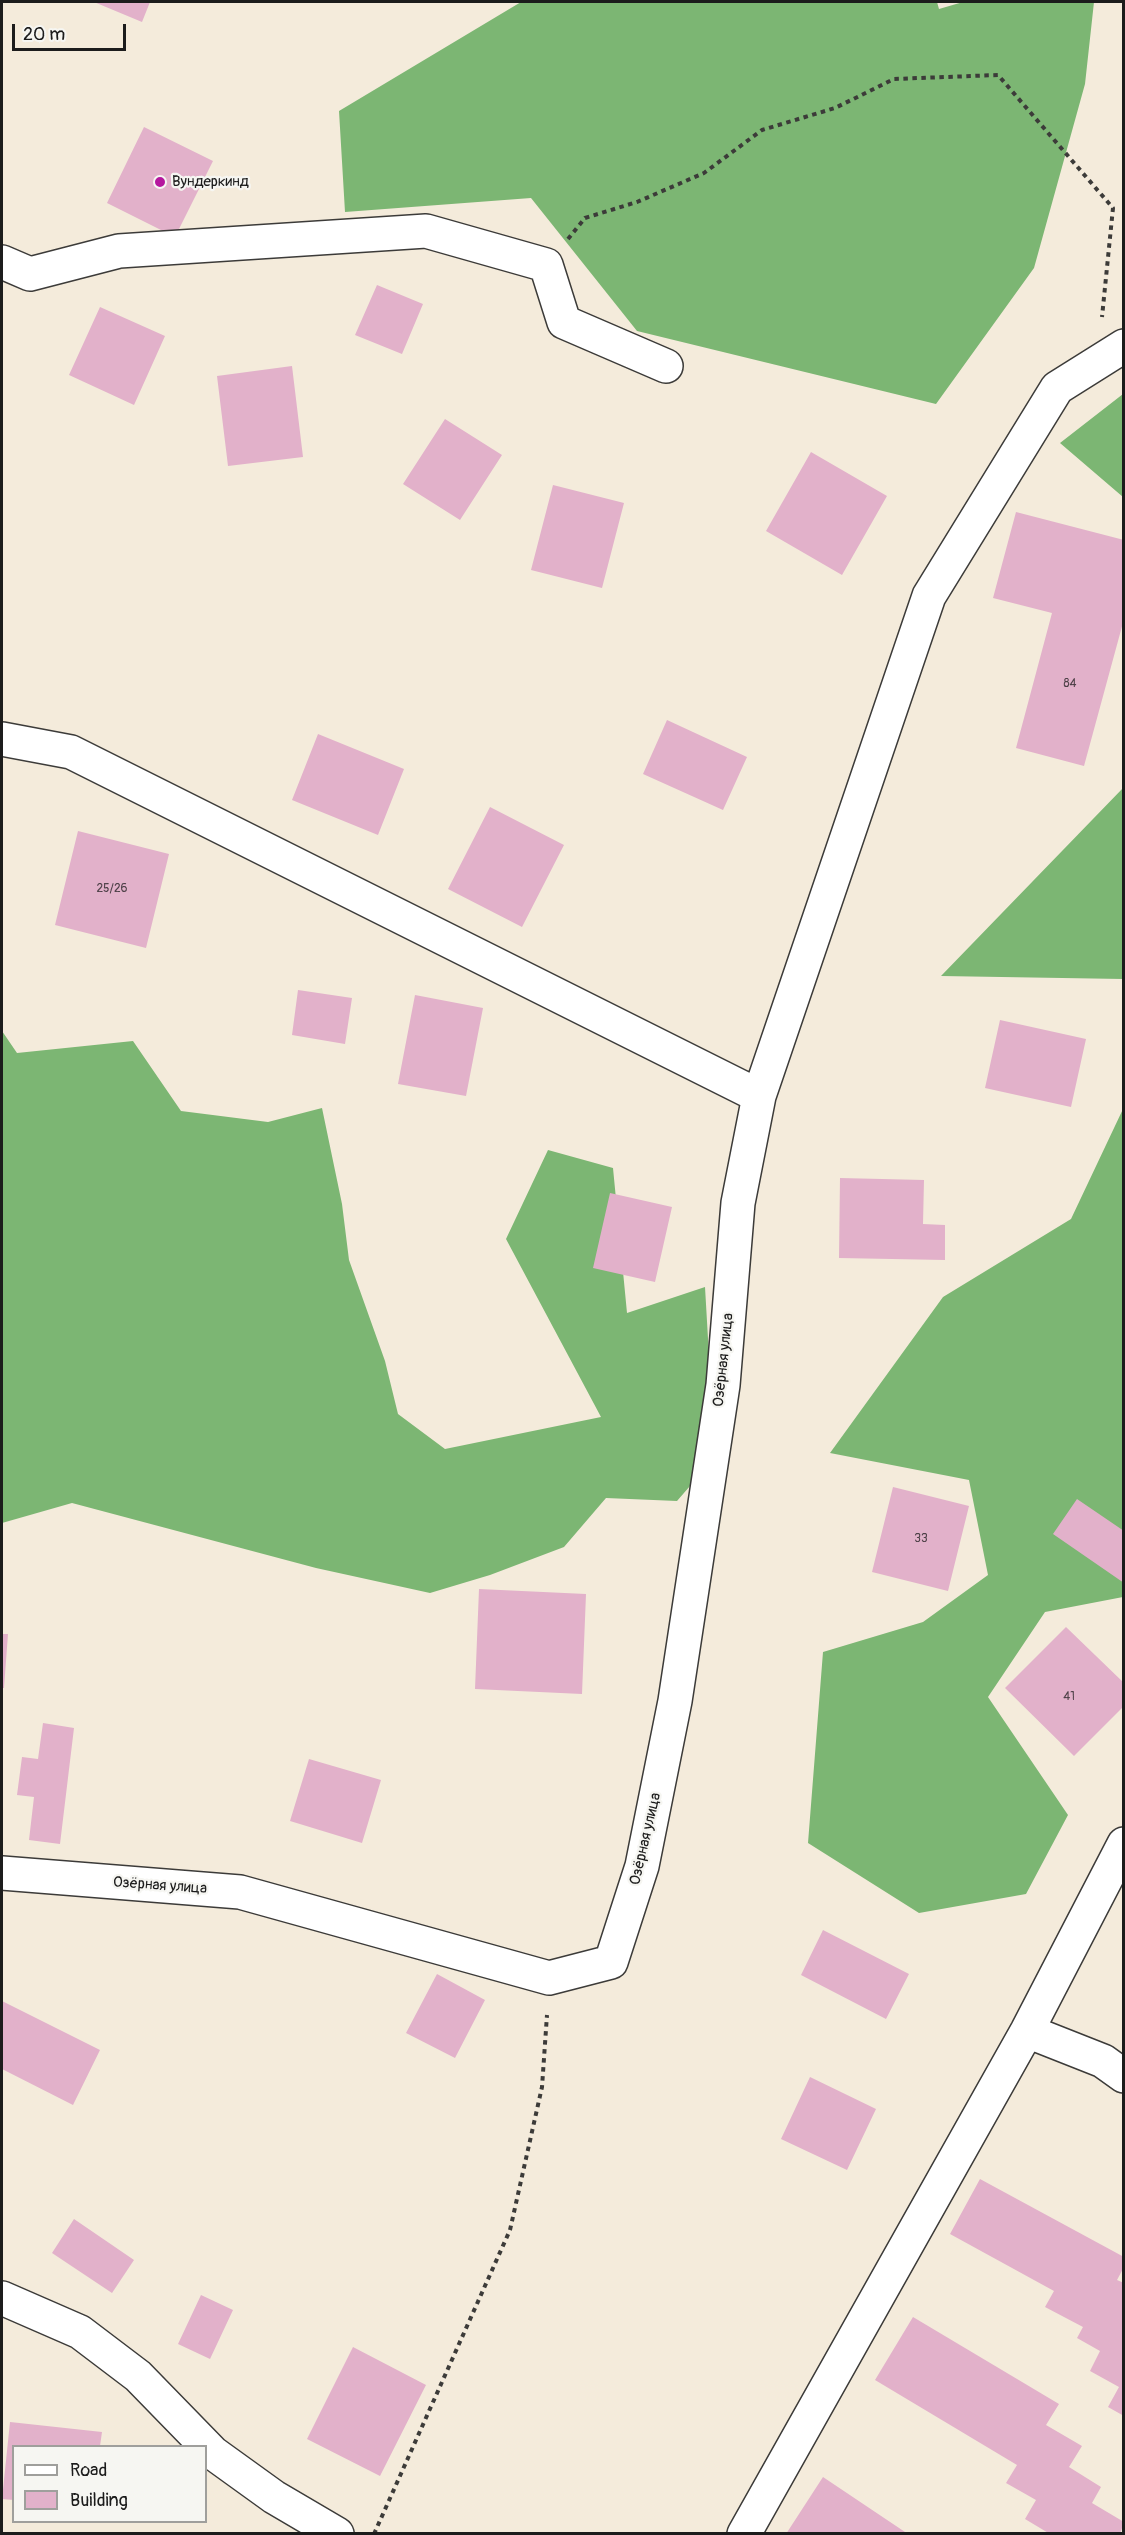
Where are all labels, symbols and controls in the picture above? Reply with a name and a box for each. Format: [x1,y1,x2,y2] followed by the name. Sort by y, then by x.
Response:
[15,12,129,50] scale bar
[23,23,65,46] text: 20 m
[172,173,249,191] place label: Вундеркинд
[153,175,167,189] marker: Вундеркинд
[1063,677,1077,691] house number: 84
[96,882,128,896] house number: 25/26
[710,1312,738,1408] street label: Озёрная улица
[914,1532,928,1546] house number: 33
[1063,1690,1075,1704] house number: 41
[627,1791,665,1887] street label: Озёрная улица
[112,1874,208,1898] street label: Озёрная улица
[12,2445,207,2523] legend
[70,2459,107,2482] text: Road
[70,2489,128,2512] text: Building

